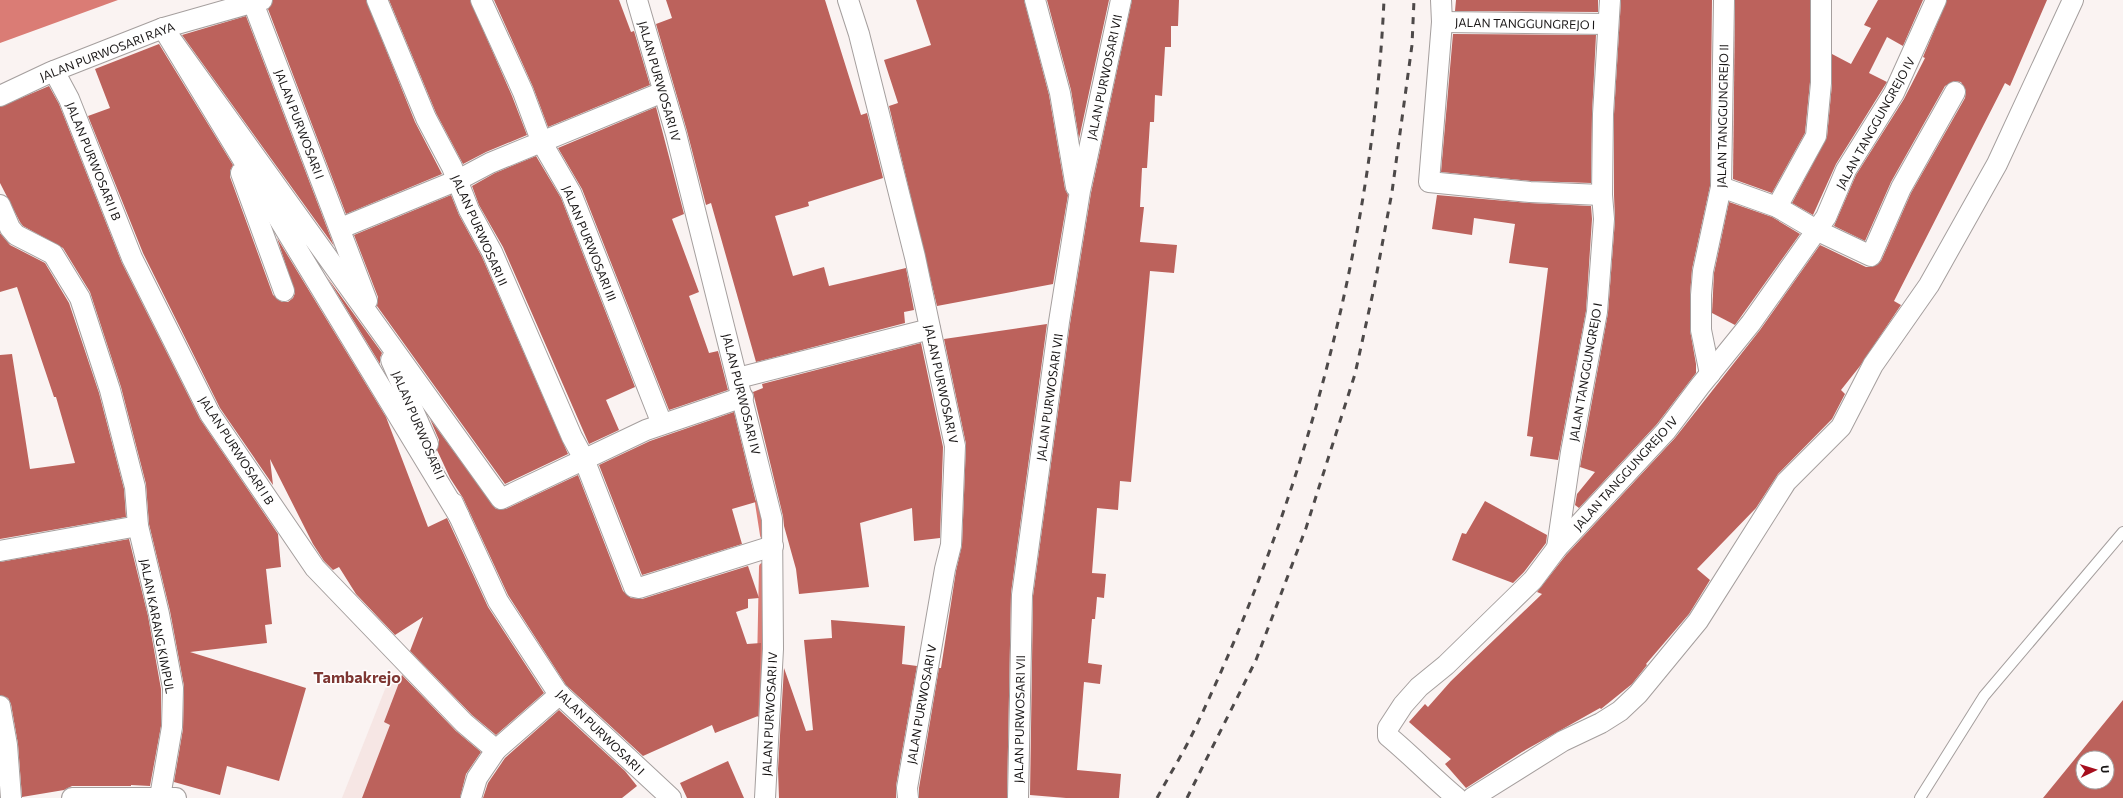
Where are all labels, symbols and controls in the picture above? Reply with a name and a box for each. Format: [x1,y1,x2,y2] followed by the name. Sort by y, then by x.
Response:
[1084,13,1125,141] street label: JALAN PURWOSARI VII
[1455,15,1595,32] street label: JALAN TANGGUNGREJO I
[38,19,177,84] street label: JALAN PURWOSARI RAYA
[635,19,684,143] street label: JALAN PURWOSARI IV
[1714,44,1731,188] street label: JALAN TANGGUNGREJO II
[1833,55,1918,192] street label: JALAN TANGGUNGREJO IV
[272,67,327,181] street label: JALAN PURWOSARI I
[63,100,124,223] street label: JALAN PURWOSARI I B
[448,172,511,288] street label: JALAN PURWOSARI II
[559,183,620,303] street label: JALAN PURWOSARI III
[1566,302,1605,443] street label: JALAN TANGGUNGREJO I
[922,323,961,445] street label: JALAN PURWOSARI V
[719,332,764,456] street label: JALAN PURWOSARI IV
[1033,333,1066,462] street label: JALAN PURWOSARI VII
[389,369,448,482] street label: JALAN PURWOSARI I
[196,393,277,508] street label: JALAN PURWOSARI I B
[1570,413,1681,534] street label: JALAN TANGGUNGREJO IV
[137,557,178,695] street label: JALAN KARANG KIMPUL
[904,643,939,765] street label: JALAN PURWOSARI V
[759,651,780,777] street label: JALAN PURWOSARI IV
[1011,655,1028,783] street label: JALAN PURWOSARI VII
[313,667,401,686] district label: Tambakrejo
[554,686,648,778] street label: JALAN PURWOSARI I
[2075,750,2115,790] north arrow
[2099,765,2112,774] text: U

